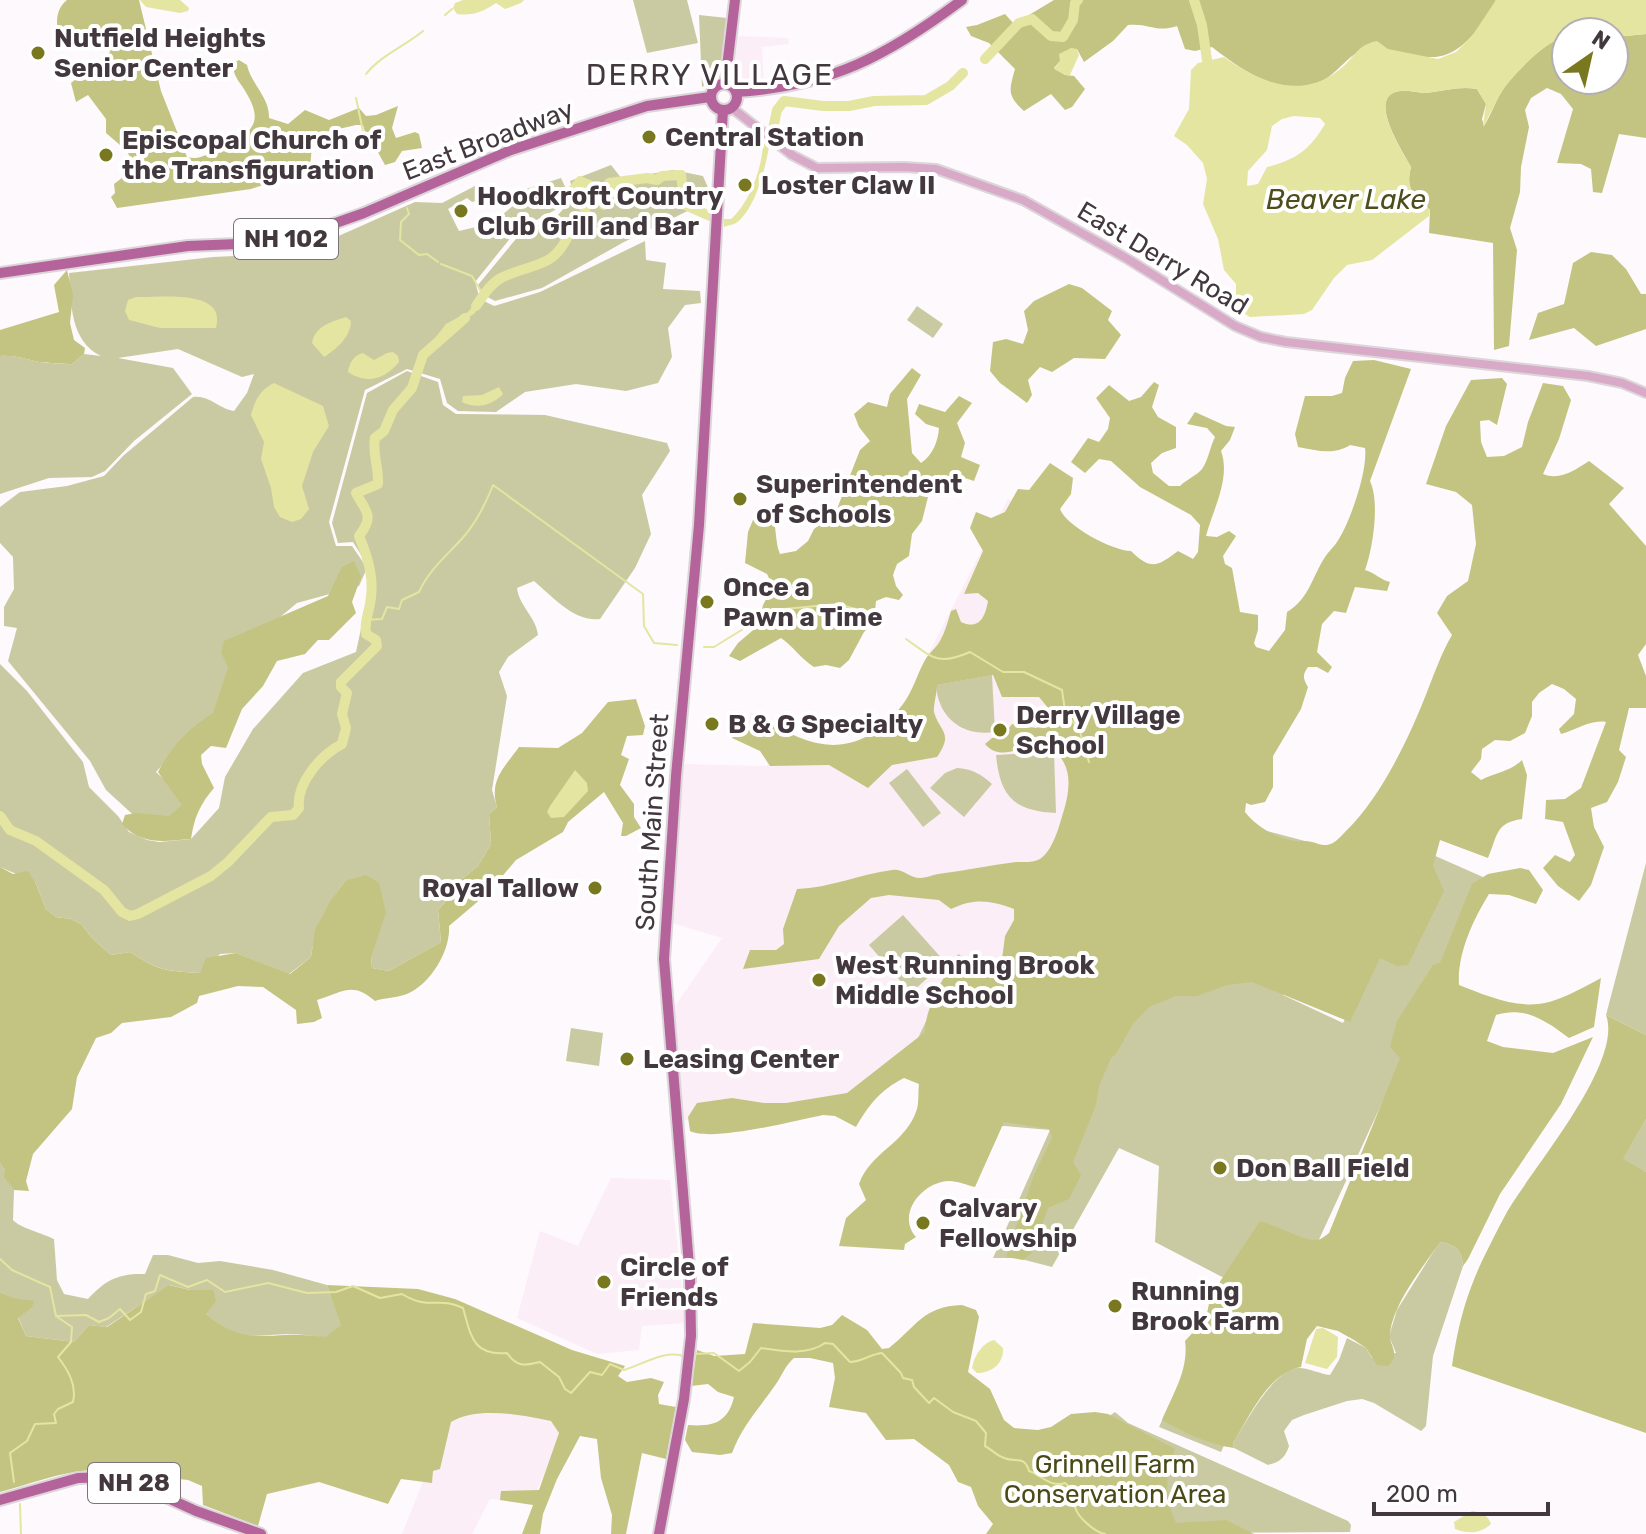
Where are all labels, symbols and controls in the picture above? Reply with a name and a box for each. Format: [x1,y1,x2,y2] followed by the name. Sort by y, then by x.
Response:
[1550,16,1630,96] north arrow
[54,23,266,84] place label: Nutfield Heights Senior Center
[1587,24,1615,55] text: N
[29,44,47,62] marker: Nutfield Heights Senior Center
[586,57,834,93] district label: DERRY VILLAGE
[398,94,578,187] street label: East Broadway
[665,122,864,153] place label: Central Station
[122,125,382,186] place label: Episcopal Church of the Transfiguration
[640,128,658,146] marker: Central Station
[97,146,115,164] marker: Episcopal Church of the Transfiguration
[761,170,935,201] place label: Loster Claw II
[736,176,754,194] marker: Loster Claw II
[477,181,724,242] place label: Hoodkroft Country Club Grill and Bar
[1266,183,1426,216] water label: Beaver Lake
[1072,195,1254,322] street label: East Derry Road
[452,202,470,220] marker: Hoodkroft Country Club Grill and Bar
[234,219,338,259] road number: NH 102
[756,469,962,530] place label: Superintendent of Schools
[731,490,749,508] marker: Superintendent of Schools
[723,572,883,633] place label: Once a Pawn a Time
[698,593,716,611] marker: Once a Pawn a Time
[1016,700,1181,761] place label: Derry Village School
[728,709,924,740] place label: B & G Specialty
[629,712,676,932] street label: South Main Street
[703,715,721,733] marker: B & G Specialty
[991,721,1009,739] marker: Derry Village School
[422,873,579,904] place label: Royal Tallow
[586,879,604,897] marker: Royal Tallow
[835,950,1096,1011] place label: West Running Brook Middle School
[810,971,828,989] marker: West Running Brook Middle School
[643,1044,840,1075] place label: Leasing Center
[618,1050,636,1068] marker: Leasing Center
[1236,1153,1410,1184] place label: Don Ball Field
[1211,1159,1229,1177] marker: Don Ball Field
[939,1193,1077,1254] place label: Calvary Fellowship
[914,1214,932,1232] marker: Calvary Fellowship
[620,1252,729,1313] place label: Circle of Friends
[595,1273,613,1291] marker: Circle of Friends
[1131,1276,1280,1337] place label: Running Brook Farm
[1106,1297,1124,1315] marker: Running Brook Farm
[1004,1449,1226,1510] park label: Grinnell Farm Conservation Area
[88,1463,180,1503] road number: NH 28
[1374,1466,1548,1516] scale bar
[1386,1480,1458,1508] text: 200 m

